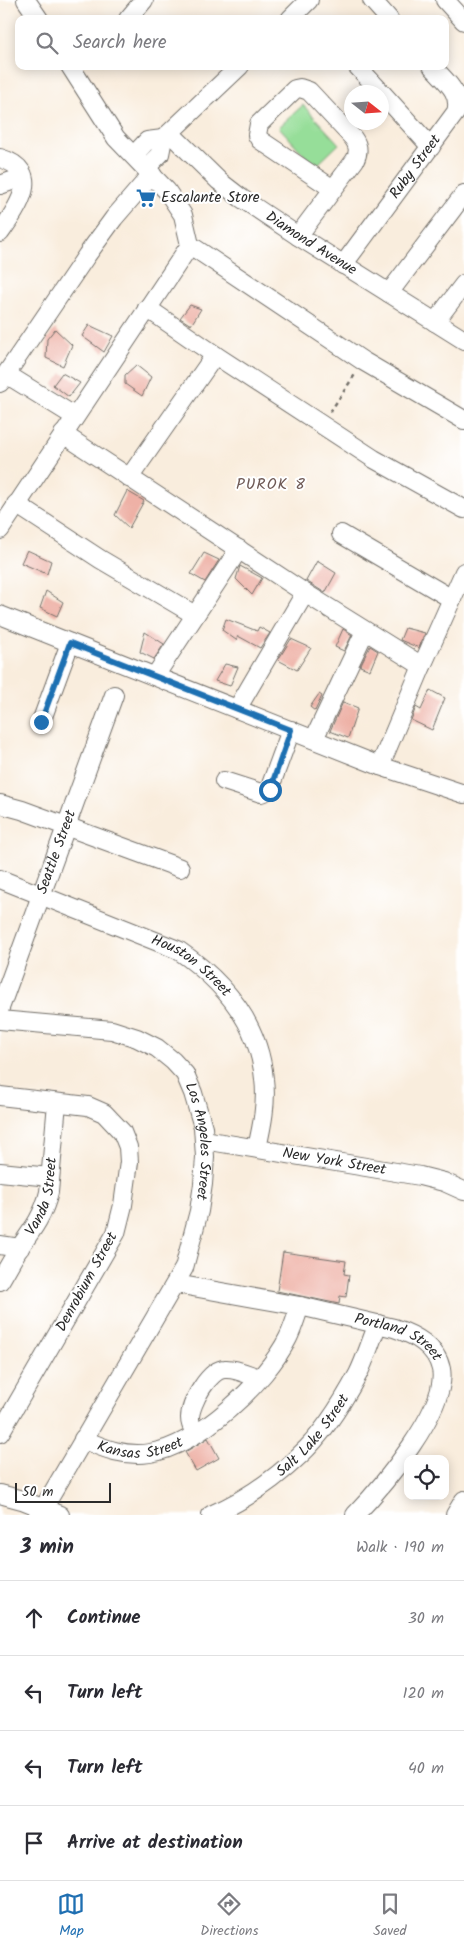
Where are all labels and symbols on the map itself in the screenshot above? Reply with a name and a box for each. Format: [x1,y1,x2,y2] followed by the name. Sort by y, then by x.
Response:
[344,85,389,130] north arrow
[384,129,448,204] street label: Ruby Street
[161,186,260,210] place label: Escalante Store
[135,187,157,209] supermarket icon: Escalante Store
[260,205,362,282] street label: Diamond Avenue
[236,472,306,497] district label: PUROK 8
[30,711,53,734] route end
[259,779,282,802] route start
[30,806,83,897] street label: Seattle Street
[147,928,237,1002] street label: Houston Street
[178,1079,217,1202] street label: Los Angeles Street
[281,1141,388,1182] street label: New York Street
[19,1156,64,1241] street label: Vanda Street
[50,1228,124,1336] street label: Denrobium Street
[352,1307,448,1366] street label: Portland Street
[271,1389,356,1483] street label: Salt Lake Street
[94,1431,188,1466] street label: Kansas Street
[15,1480,111,1503] scale bar

